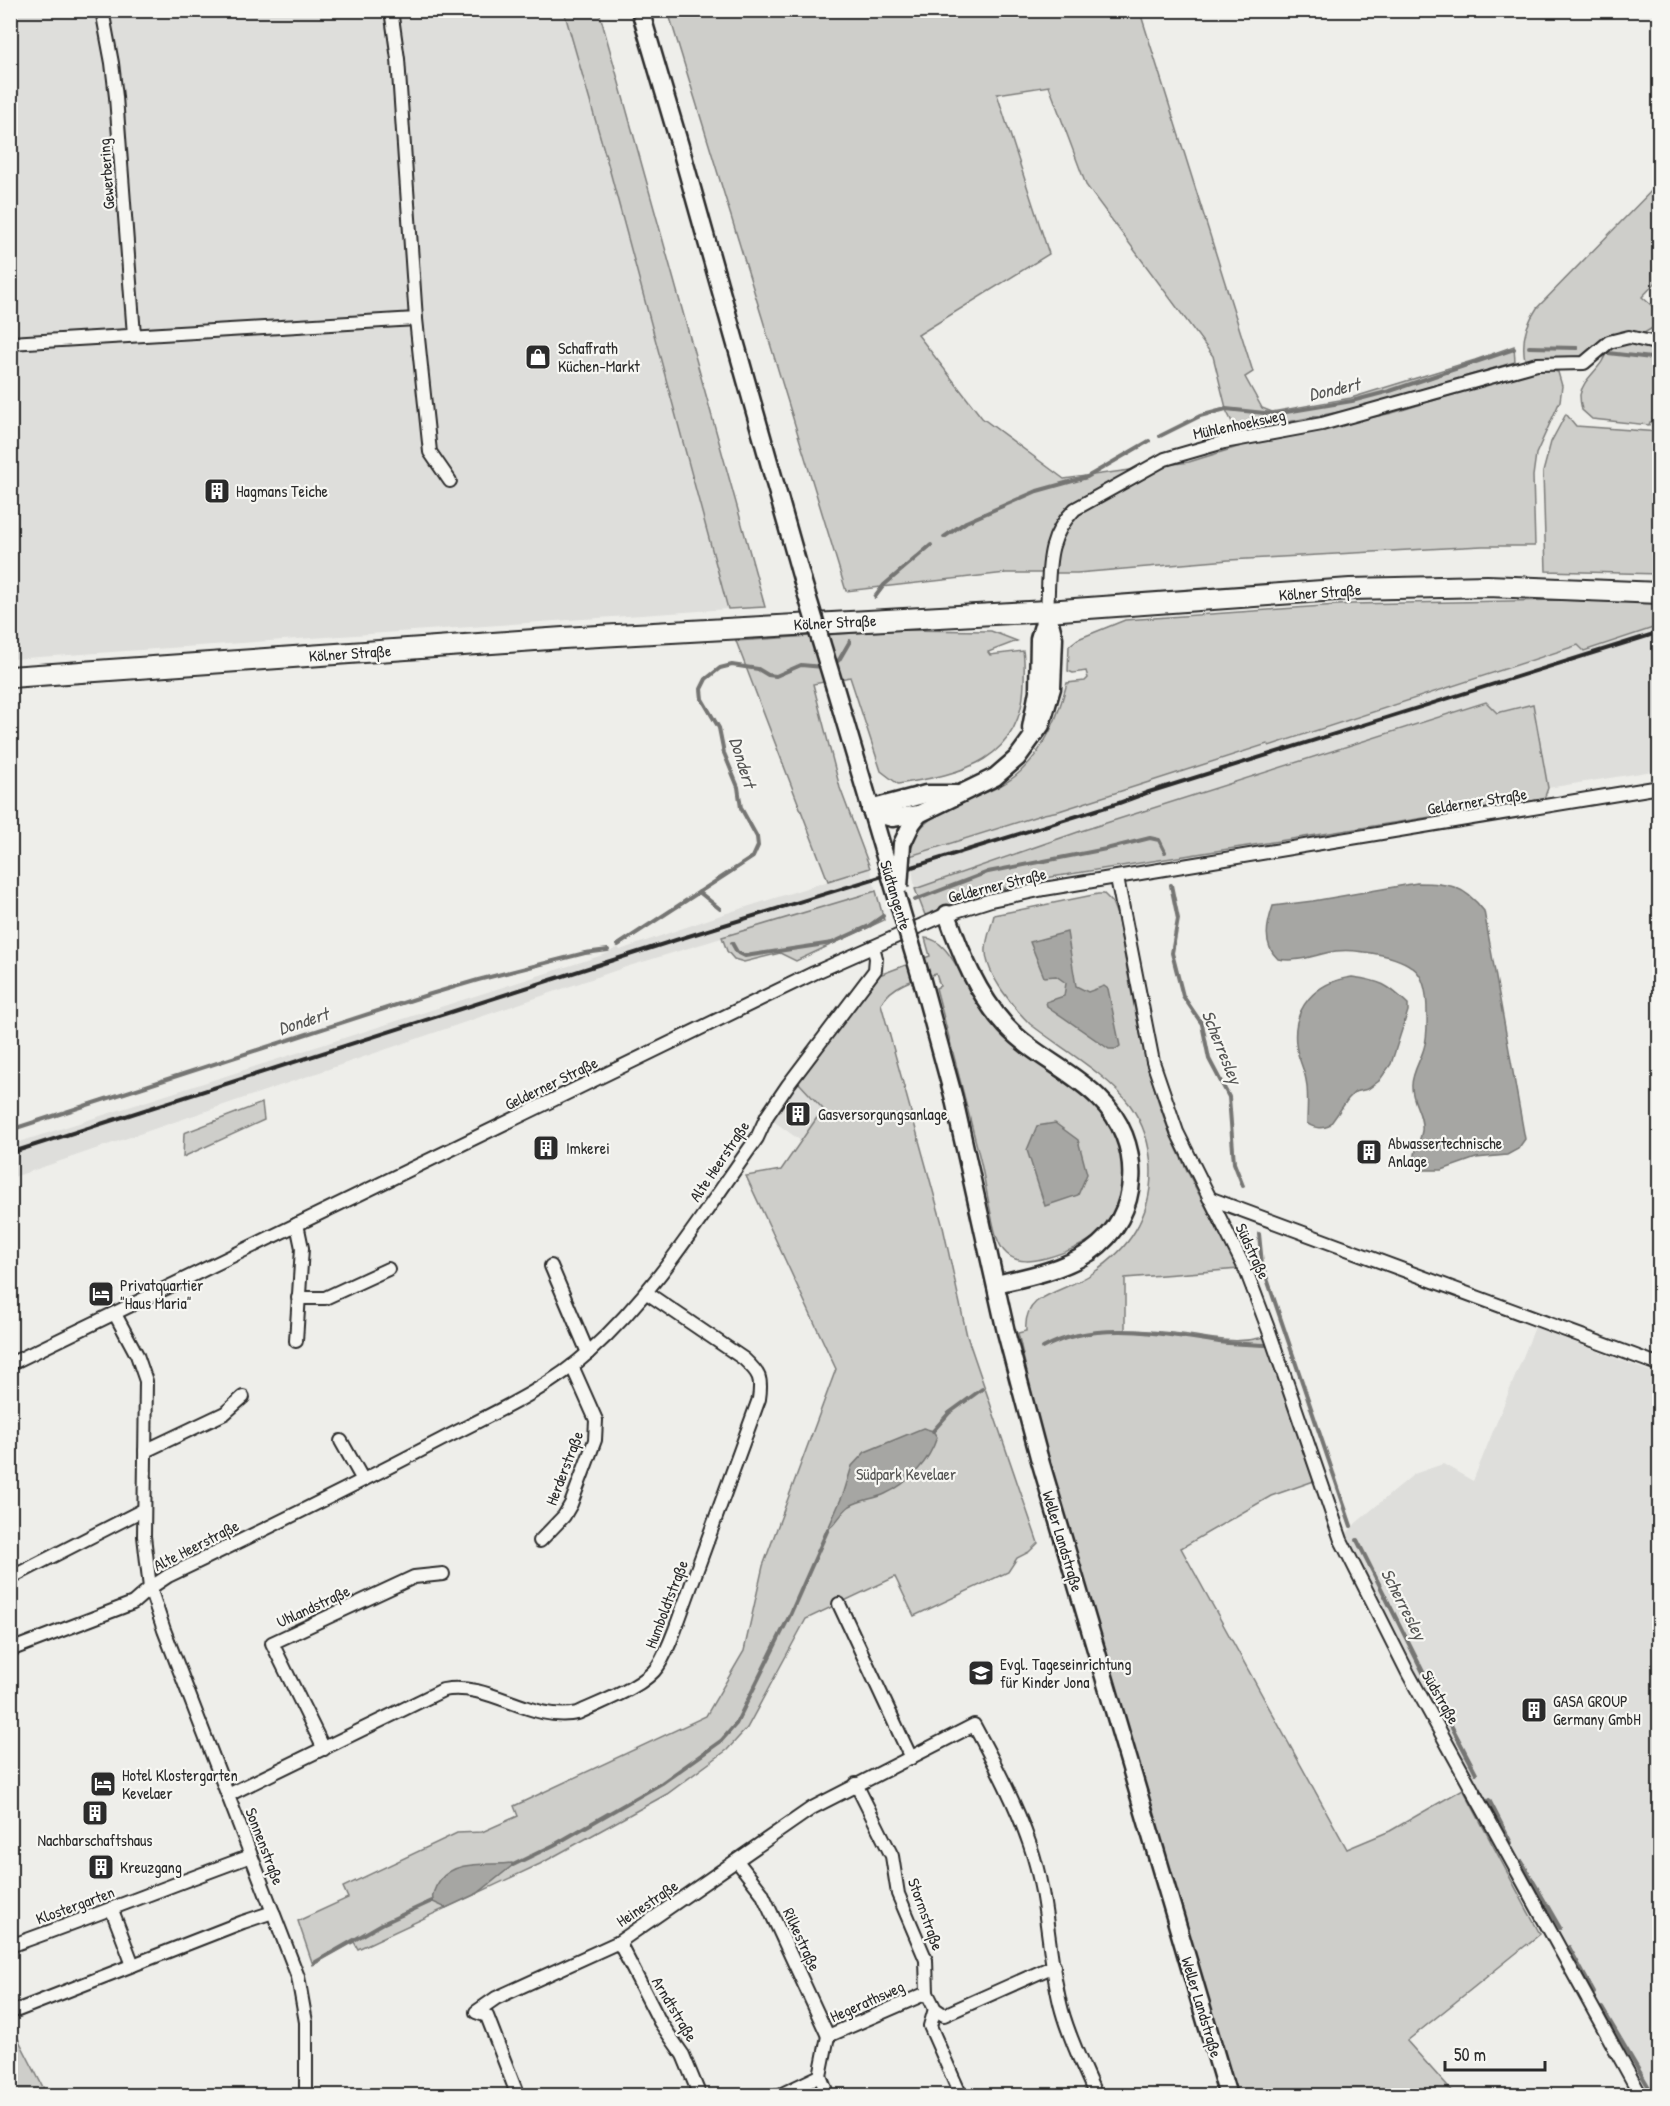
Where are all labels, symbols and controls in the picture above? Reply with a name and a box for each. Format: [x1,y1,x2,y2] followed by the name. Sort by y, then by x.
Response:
[93,138,119,210] street label: Gewerbering
[558,337,640,377] place label: Schaffrath Küchen-Markt
[523,342,553,372] shop icon: Schaffrath Küchen-Markt
[1306,371,1364,407] water label: Dondert
[1191,403,1287,445] street label: Mühlenhoeksweg
[202,476,232,506] building icon: Hagmans Teiche
[236,480,328,502] place label: Hagmans Teiche
[1278,578,1363,606] street label: Kölner Straße
[793,609,877,635] street label: Kölner Straße
[308,639,393,667] street label: Kölner Straße
[724,734,763,793] water label: Dondert
[1426,782,1529,820] street label: Gelderner Straße
[875,858,917,933] street label: Südtangente
[946,862,1049,908] street label: Gelderner Straße
[275,1000,334,1041] water label: Dondert
[1196,1006,1249,1090] water label: Scherresley
[501,1051,602,1115] street label: Gelderner Straße
[783,1099,813,1129] building icon: Gasversorgungsanlage
[818,1103,948,1125] place label: Gasversorgungsanlage
[684,1116,754,1206] street label: Alte Heerstraße
[1388,1132,1503,1172] place label: Abwassertechnische Anlage
[531,1133,561,1163] building icon: Imkerei
[566,1137,610,1159] place label: Imkerei
[1354,1137,1384,1167] building icon: Abwassertechnische Anlage
[1231,1220,1276,1283] street label: Südstraße
[120,1274,203,1314] place label: Privatquartier "Haus Maria"
[86,1279,116,1309] hotel icon: Privatquartier "Haus Maria"
[540,1427,588,1508] street label: Herderstraße
[856,1463,956,1485] park label: Südpark Kevelaer
[1037,1488,1089,1595] street label: Weller Landstraße
[150,1514,243,1576] street label: Alte Heerstraße
[639,1556,693,1651] street label: Humboldtstraße
[1375,1564,1434,1646] water label: Scherresley
[273,1579,354,1633] street label: Uhlandstraße
[1000,1653,1131,1693] place label: Evgl. Tageseinrichtung für Kinder Jona
[966,1658,996,1688] school or university icon: Evgl. Tageseinrichtung für Kinder Jona
[1417,1666,1466,1729] street label: Südstraße
[1553,1690,1641,1730] place label: GASA GROUP Germany GmbH
[1519,1695,1549,1725] building icon: GASA GROUP Germany GmbH
[122,1764,238,1804] place label: Hotel Klostergarten Kevelaer
[88,1769,118,1799] hotel icon: Hotel Klostergarten Kevelaer
[80,1798,110,1828] building icon: Nachbarschaftshaus
[240,1804,290,1888] street label: Sonnenstraße
[37,1829,153,1851] place label: Nachbarschaftshaus
[86,1852,116,1882] building icon: Kreuzgang
[120,1856,182,1878] place label: Kreuzgang
[612,1874,683,1932] street label: Heinestraße
[903,1875,949,1954] street label: Stormstraße
[33,1881,117,1929] street label: Klostergarten
[778,1904,826,1975] street label: Rilkestraße
[1176,1954,1228,2061] street label: Weller Landstraße
[647,1973,703,2046] street label: Arndtstraße
[826,1975,908,2027] street label: Hegerathsweg
[1445,2034,1546,2072] scale bar
[1454,2042,1486,2067] text: 50 m

